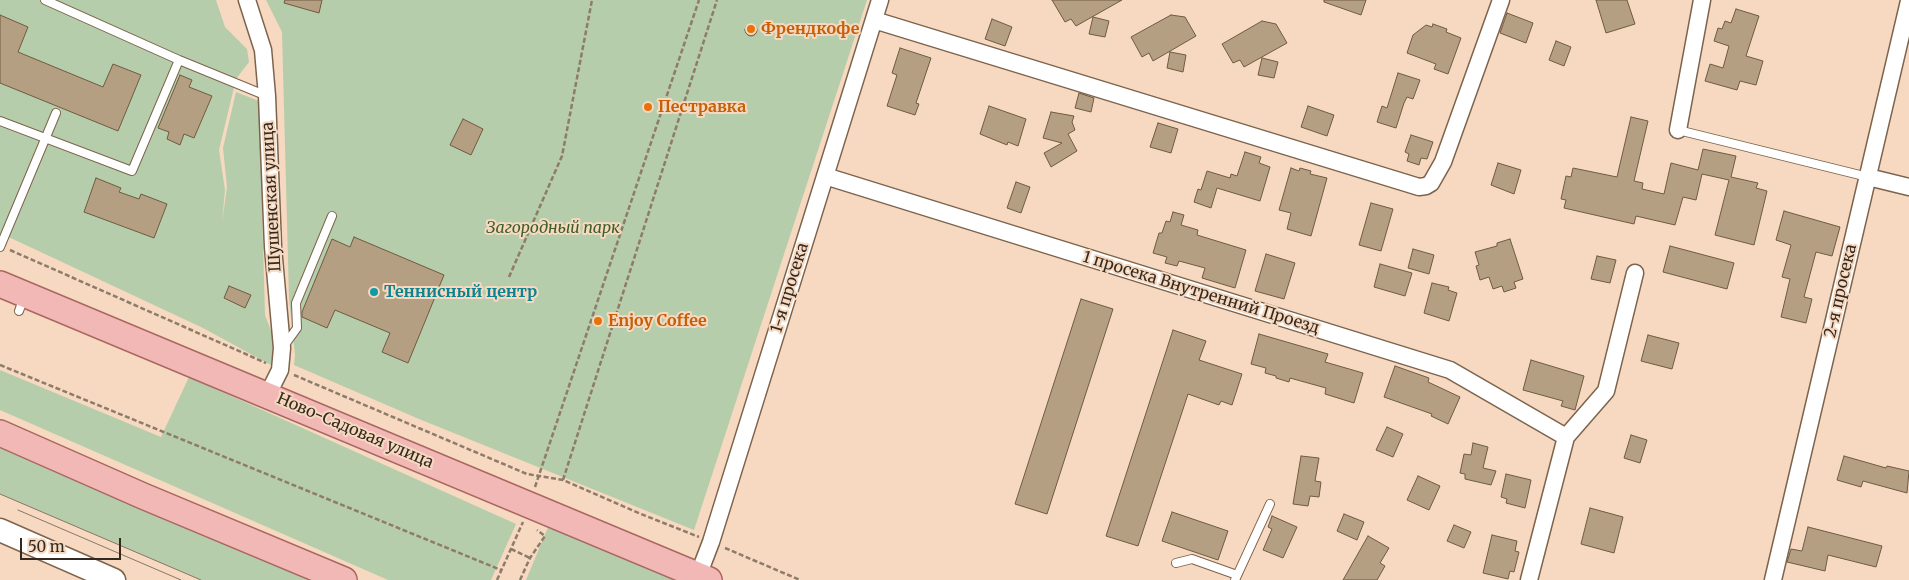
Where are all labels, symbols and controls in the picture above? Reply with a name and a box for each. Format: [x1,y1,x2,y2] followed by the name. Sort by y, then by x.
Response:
[761,19,859,39] place label: Френдкофе
[745,23,757,35] marker: Френдкофе
[658,97,746,117] place label: Пестравка
[642,101,654,113] marker: Пестравка
[258,122,286,272] street label: Шушенская улица
[486,218,620,238] park label: Загородный парк
[767,241,813,335] street label: 1-я просека
[1821,242,1861,340] street label: 2-я просека
[1080,248,1322,338] street label: 1 просека Внутренний Проезд
[384,282,537,302] place label: Теннисный центр
[368,286,380,298] marker: Теннисный центр
[608,311,707,331] place label: Enjoy Coffee
[592,315,604,327] marker: Enjoy Coffee
[274,389,436,473] street label: Ново-Садовая улица
[22,528,124,560] scale bar
[28,537,65,556] text: 50 m

